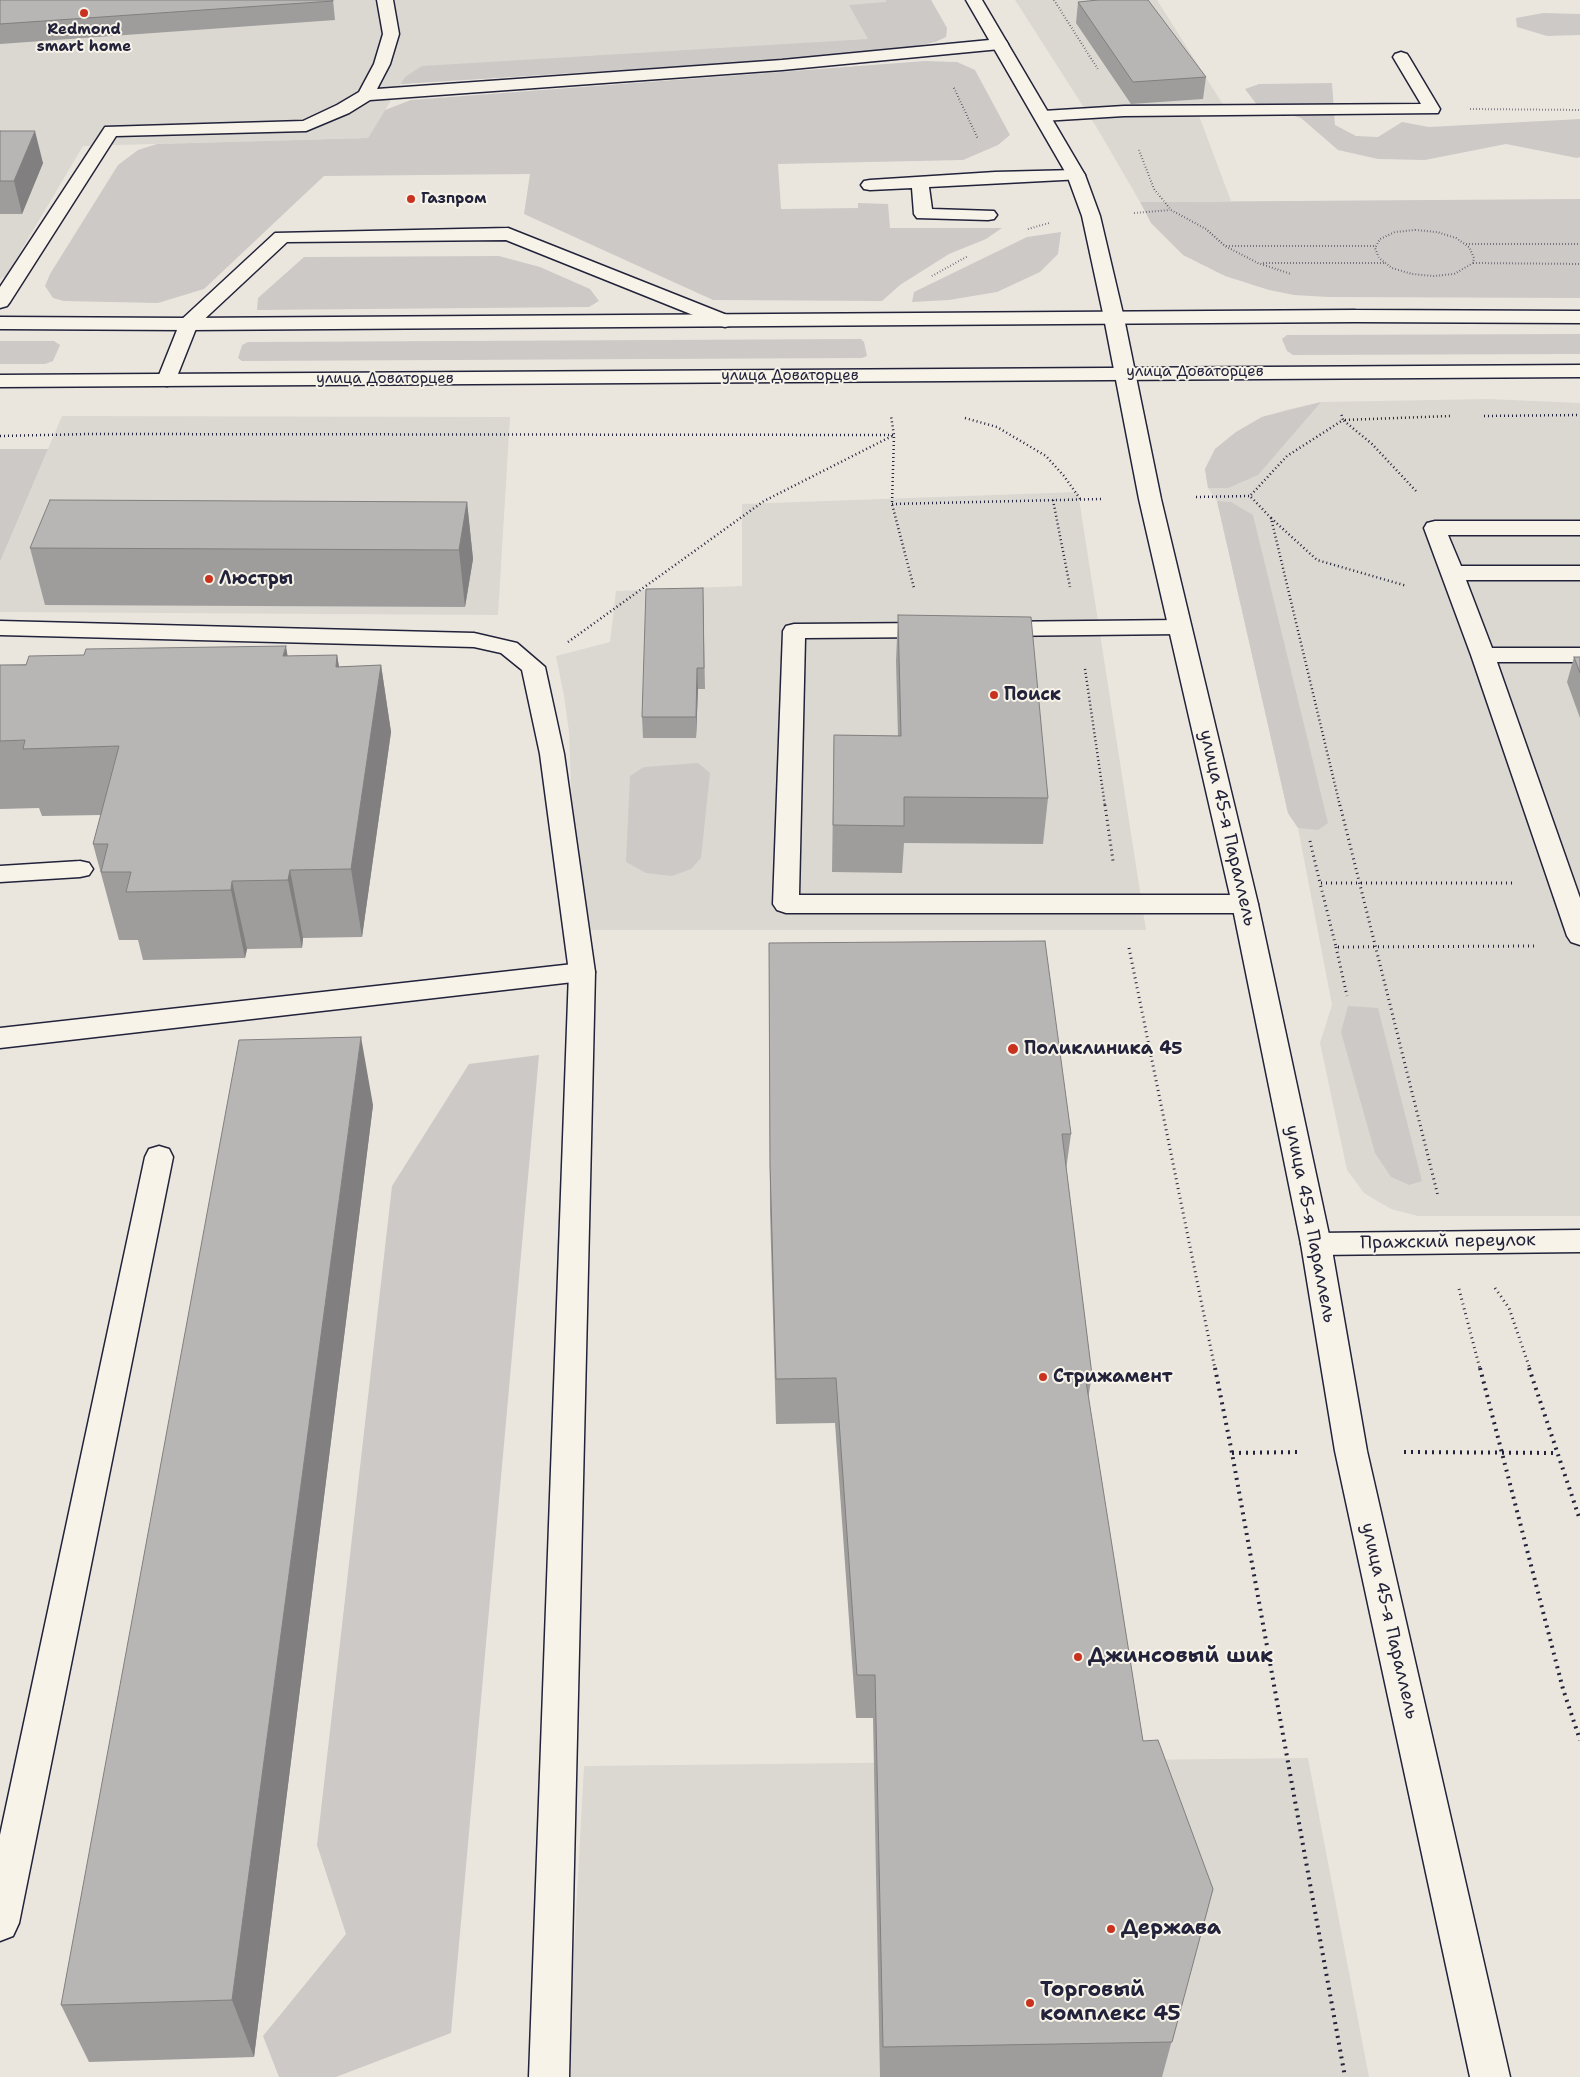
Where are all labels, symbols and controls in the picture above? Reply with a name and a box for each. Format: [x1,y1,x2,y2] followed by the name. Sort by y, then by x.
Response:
[78,7,90,19] marker: Redmond smart home
[37,21,131,56] place label: Redmond smart home
[421,190,487,208] place label: Газпром
[405,193,417,205] marker: Газпром
[1126,363,1264,381] street label: улица Доваторцев
[721,367,859,385] street label: улица Доваторцев
[316,370,454,388] street label: улица Доваторцев
[219,568,293,590] place label: Люстры
[203,573,215,585] marker: Люстры
[1004,684,1061,706] place label: Поиск
[988,689,1000,701] marker: Поиск
[1194,728,1260,928] street label: улица 45-я Параллель
[1024,1038,1183,1060] place label: Поликлиника 45
[1006,1042,1020,1056] marker: Поликлиника 45
[1280,1123,1340,1325] street label: улица 45-я Параллель
[1360,1230,1536,1254] street label: Пражский переулок
[1053,1366,1173,1388] place label: Стрижамент
[1037,1371,1049,1383] marker: Стрижамент
[1356,1521,1422,1721] street label: улица 45-я Параллель
[1088,1644,1273,1670] place label: Джинсовый шик
[1072,1651,1084,1663] marker: Джинсовый шик
[1121,1916,1221,1942] place label: Держава
[1105,1923,1117,1935] marker: Держава
[1040,1978,1181,2028] place label: Торговый комплекс 45
[1024,1997,1036,2009] marker: Торговый комплекс 45

